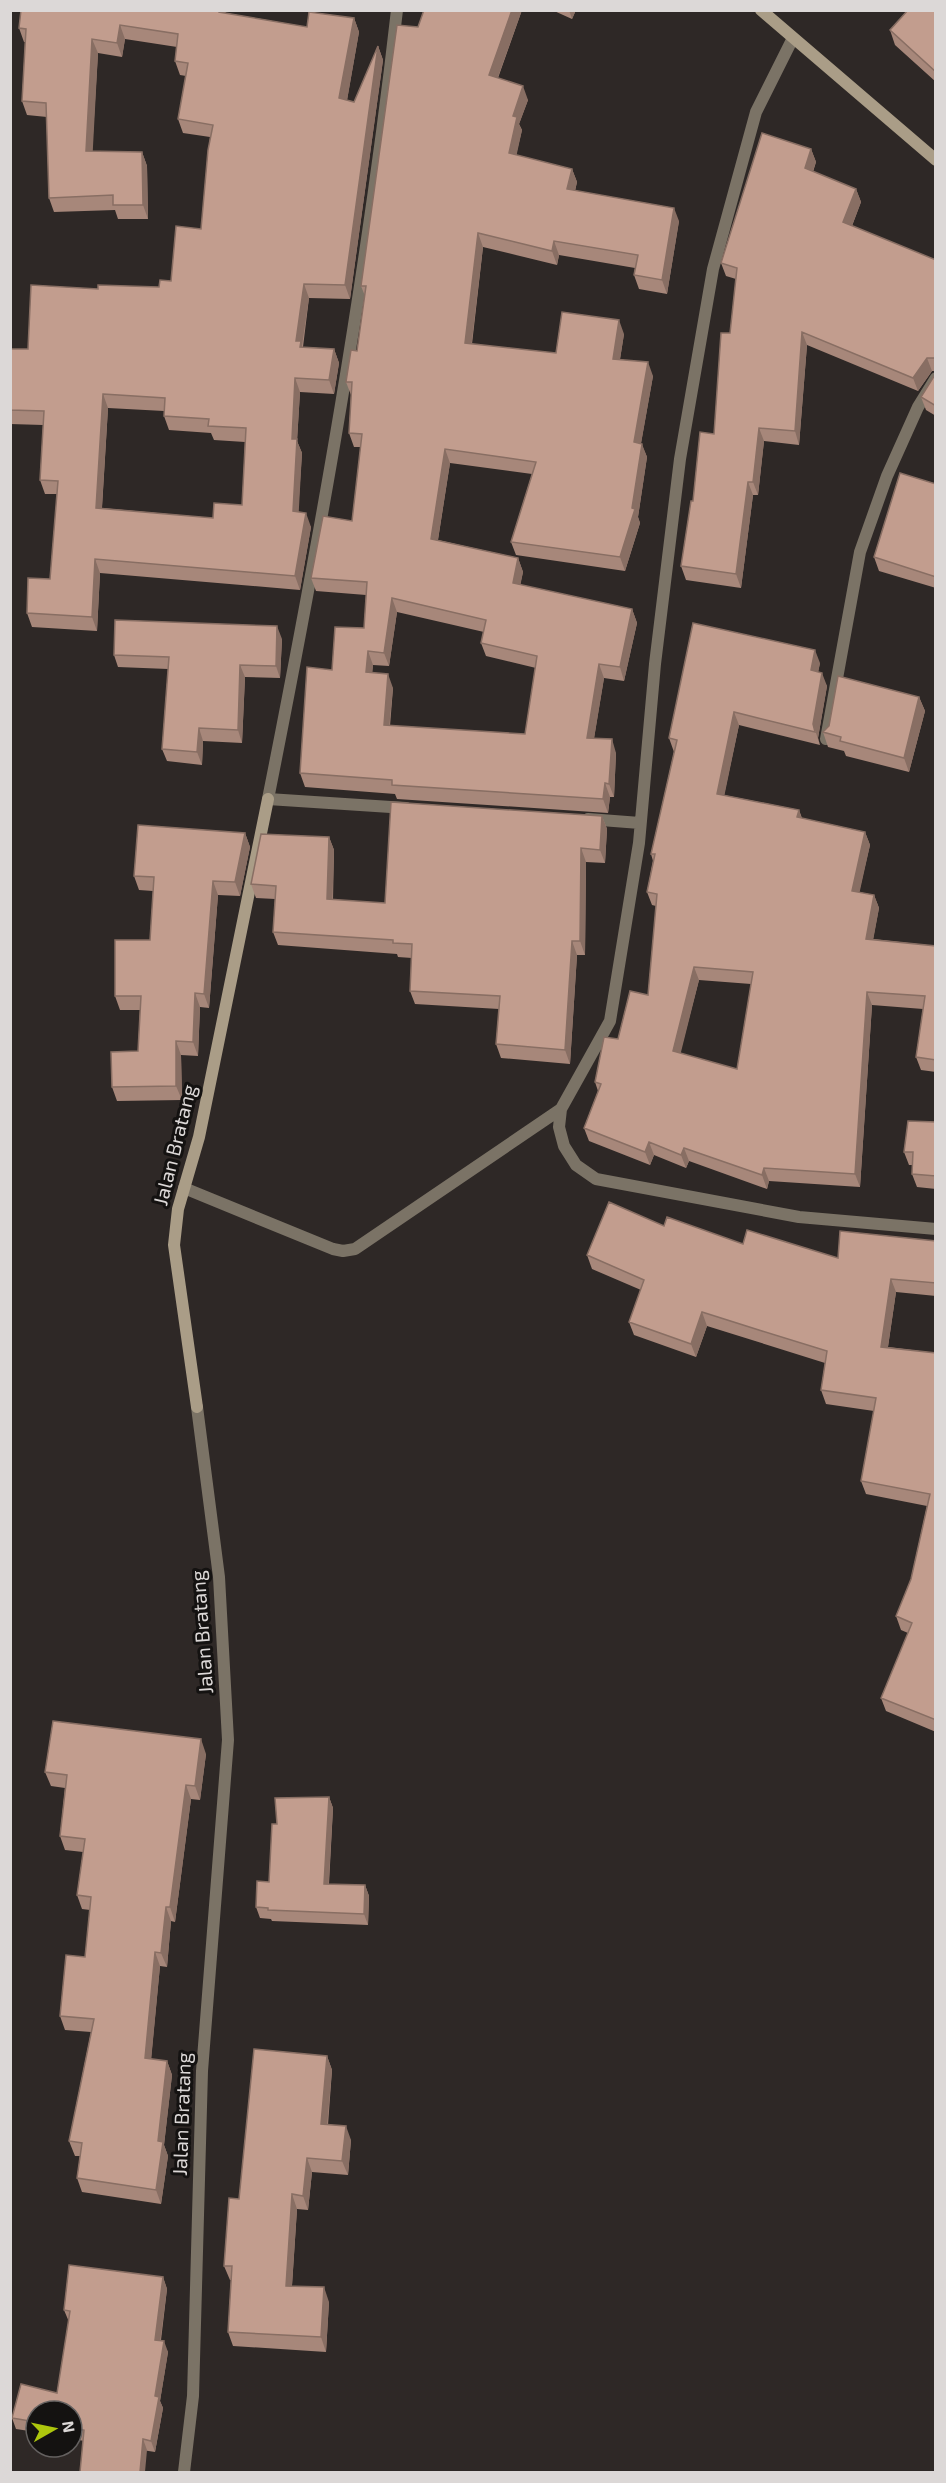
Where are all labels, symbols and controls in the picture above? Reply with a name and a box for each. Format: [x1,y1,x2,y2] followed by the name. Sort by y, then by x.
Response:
[147,1082,201,1208] street label: Jalan Bratang
[185,1570,217,1695] street label: Jalan Bratang
[167,2052,195,2176] street label: Jalan Bratang
[24,2399,84,2459] north arrow
[59,2419,80,2434] text: N

